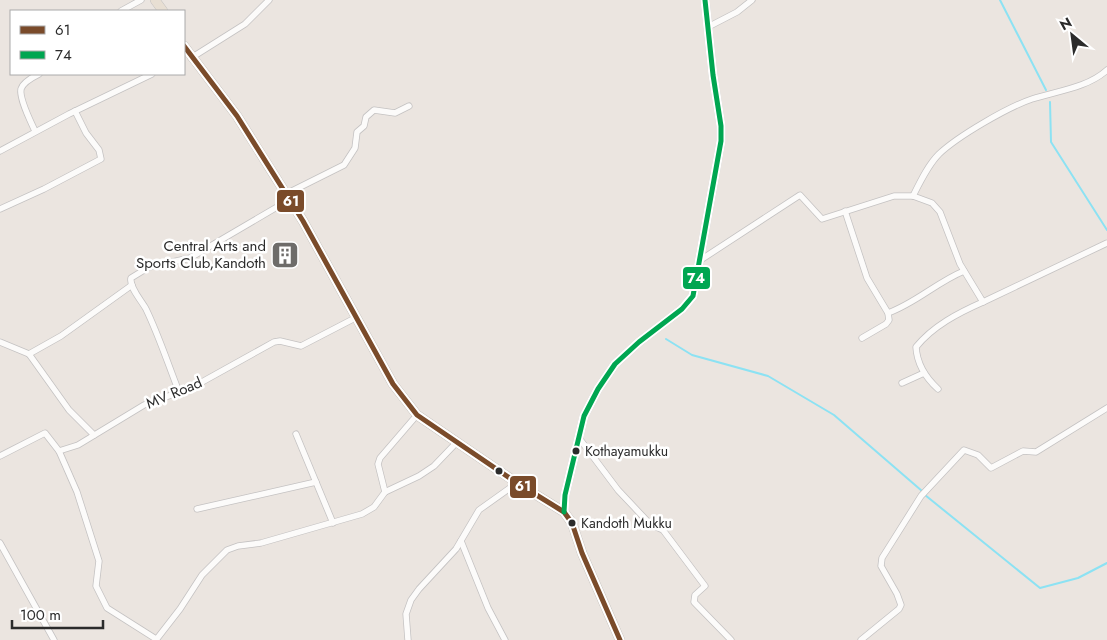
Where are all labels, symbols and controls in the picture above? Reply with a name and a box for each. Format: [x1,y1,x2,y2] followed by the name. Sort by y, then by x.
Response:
[10,10,185,75] legend
[1047,10,1097,60] north arrow
[1056,12,1075,35] text: N
[55,19,70,41] text: 61
[55,44,72,66] text: 74
[276,189,305,213] line badge: 61
[283,191,299,211] text: 61
[136,235,266,274] place label: Central Arts and Sports Club,Kandoth
[270,240,300,270] building icon: Central Arts and Sports Club,Kandoth
[682,266,711,290] line badge: 74
[687,268,705,288] text: 74
[143,371,205,415] street label: MV Road
[585,441,668,461] place label: Kothayamukku
[571,446,581,456] marker: Kothayamukku
[494,466,504,476] unlabelled marker
[509,475,537,499] line badge: 61
[515,476,531,496] text: 61
[581,513,672,533] place label: Kandoth Mukku
[567,518,577,528] marker: Kandoth Mukku
[12,598,104,630] scale bar
[20,604,61,626] text: 100 m

